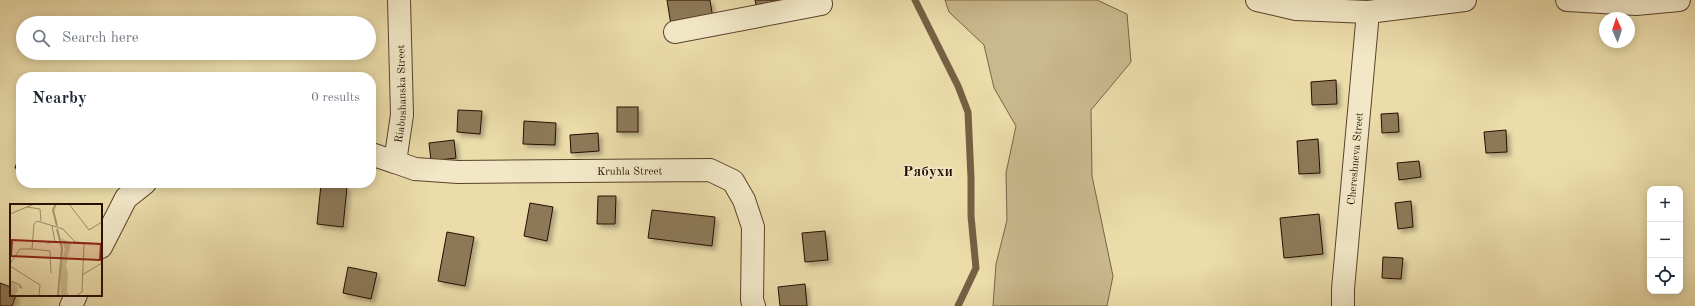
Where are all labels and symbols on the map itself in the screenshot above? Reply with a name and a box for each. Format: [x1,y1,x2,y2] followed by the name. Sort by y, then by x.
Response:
[1599,12,1635,48] north arrow
[394,44,409,144] street label: Riabushanska Street
[1347,112,1366,205] street label: Chereshneva Street
[903,165,953,180] district label: Рябухи
[597,166,663,178] street label: Kruhla Street
[10,204,102,296] inset map

